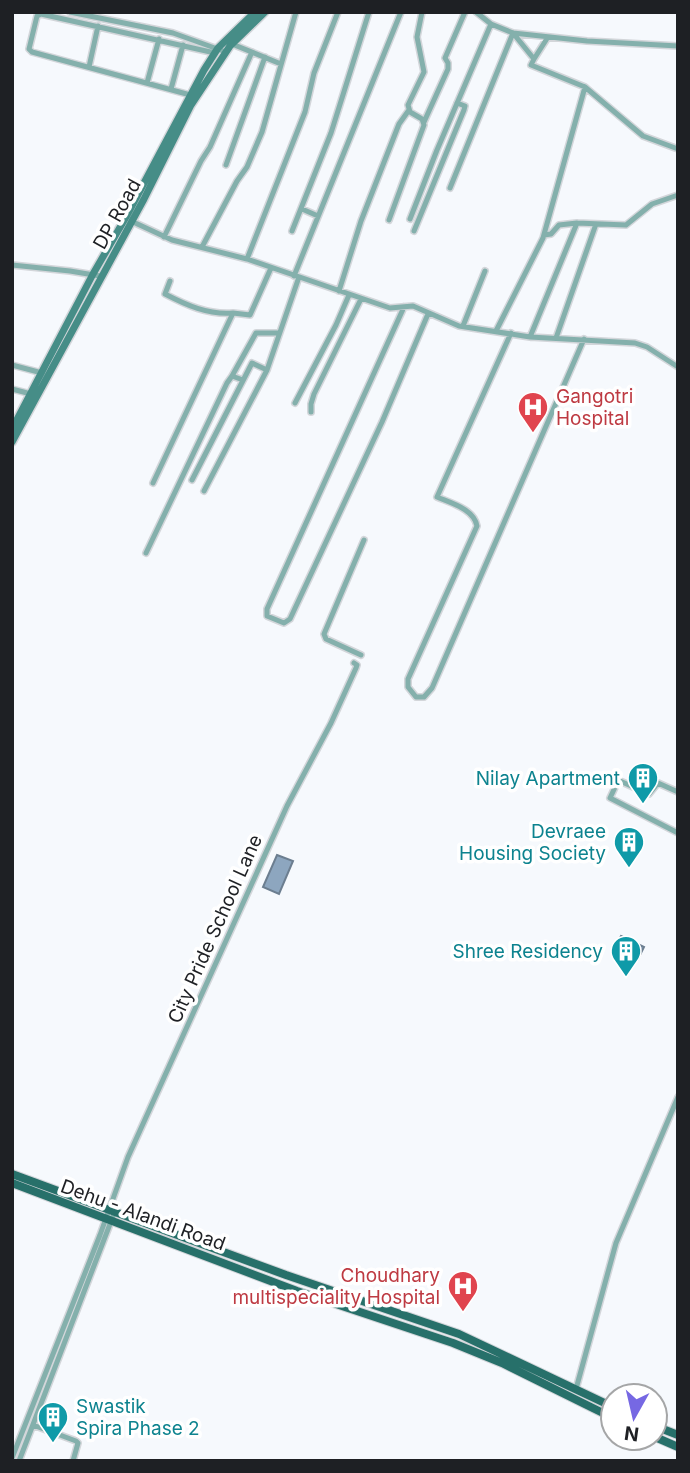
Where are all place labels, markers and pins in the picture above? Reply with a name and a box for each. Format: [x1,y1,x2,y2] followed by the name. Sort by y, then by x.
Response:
[556,385,633,430] place label: Gangotri Hospital
[516,390,550,434] hospital icon: Gangotri Hospital
[626,761,660,805] building icon: Nilay Apartment
[476,767,620,790] place label: Nilay Apartment
[459,820,606,865] place label: Devraee Housing Society
[612,825,646,869] building icon: Devraee Housing Society
[609,934,643,978] building icon: Shree Residency
[452,940,603,963] place label: Shree Residency
[232,1264,440,1309] place label: Choudhary multispeciality Hospital
[446,1269,480,1313] hospital icon: Choudhary multispeciality Hospital
[76,1395,200,1440] place label: Swastik Spira Phase 2
[36,1400,70,1444] building icon: Swastik Spira Phase 2

